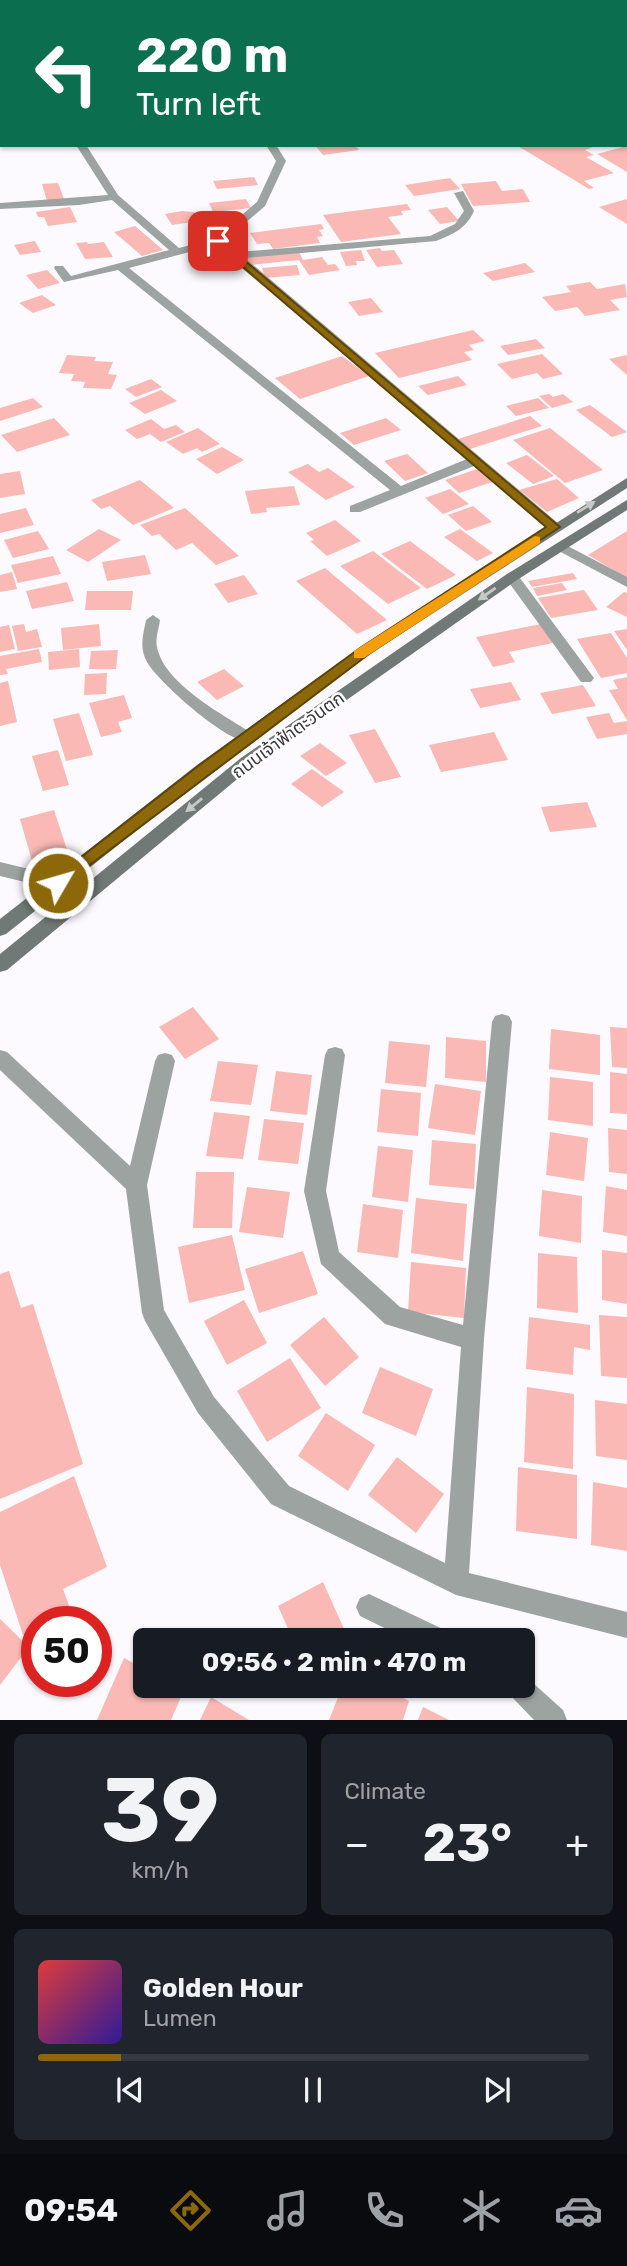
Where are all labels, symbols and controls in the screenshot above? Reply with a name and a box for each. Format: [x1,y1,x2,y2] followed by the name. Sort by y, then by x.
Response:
[136,26,288,84] text: 220 m
[21,28,112,119] icon: left
[136,85,261,123] text: Turn left
[188,211,248,271] pin
[199,222,237,260] icon: arrive
[577,501,596,514] one-way arrow
[478,587,496,601] one-way arrow
[227,687,349,783] street label: ถนนเจ้าฟ้าตะวันตก
[186,797,203,812] one-way arrow
[21,846,95,920] position arrow
[21,1606,112,1697] speed limit sign: 50
[202,1647,466,1678] text: 09:56 · 2 min · 470 m
[101,1756,219,1864] text: 39
[345,1777,426,1805] text: Climate
[423,1812,512,1874] text: 23°
[345,1821,369,1867] text: −
[565,1821,589,1867] text: +
[132,1856,189,1884] text: km/h
[143,1973,303,2004] text: Golden Hour
[143,2004,217,2032] text: Lumen
[111,2071,149,2109] icon: previous
[294,2071,332,2109] icon: pause
[478,2071,516,2109] icon: next
[166,2186,215,2235] icon: directions
[263,2186,312,2235] icon: music
[360,2186,409,2235] icon: phone
[457,2186,506,2235] icon: climate
[554,2186,603,2235] icon: car
[24,2191,118,2229] text: 09:54

